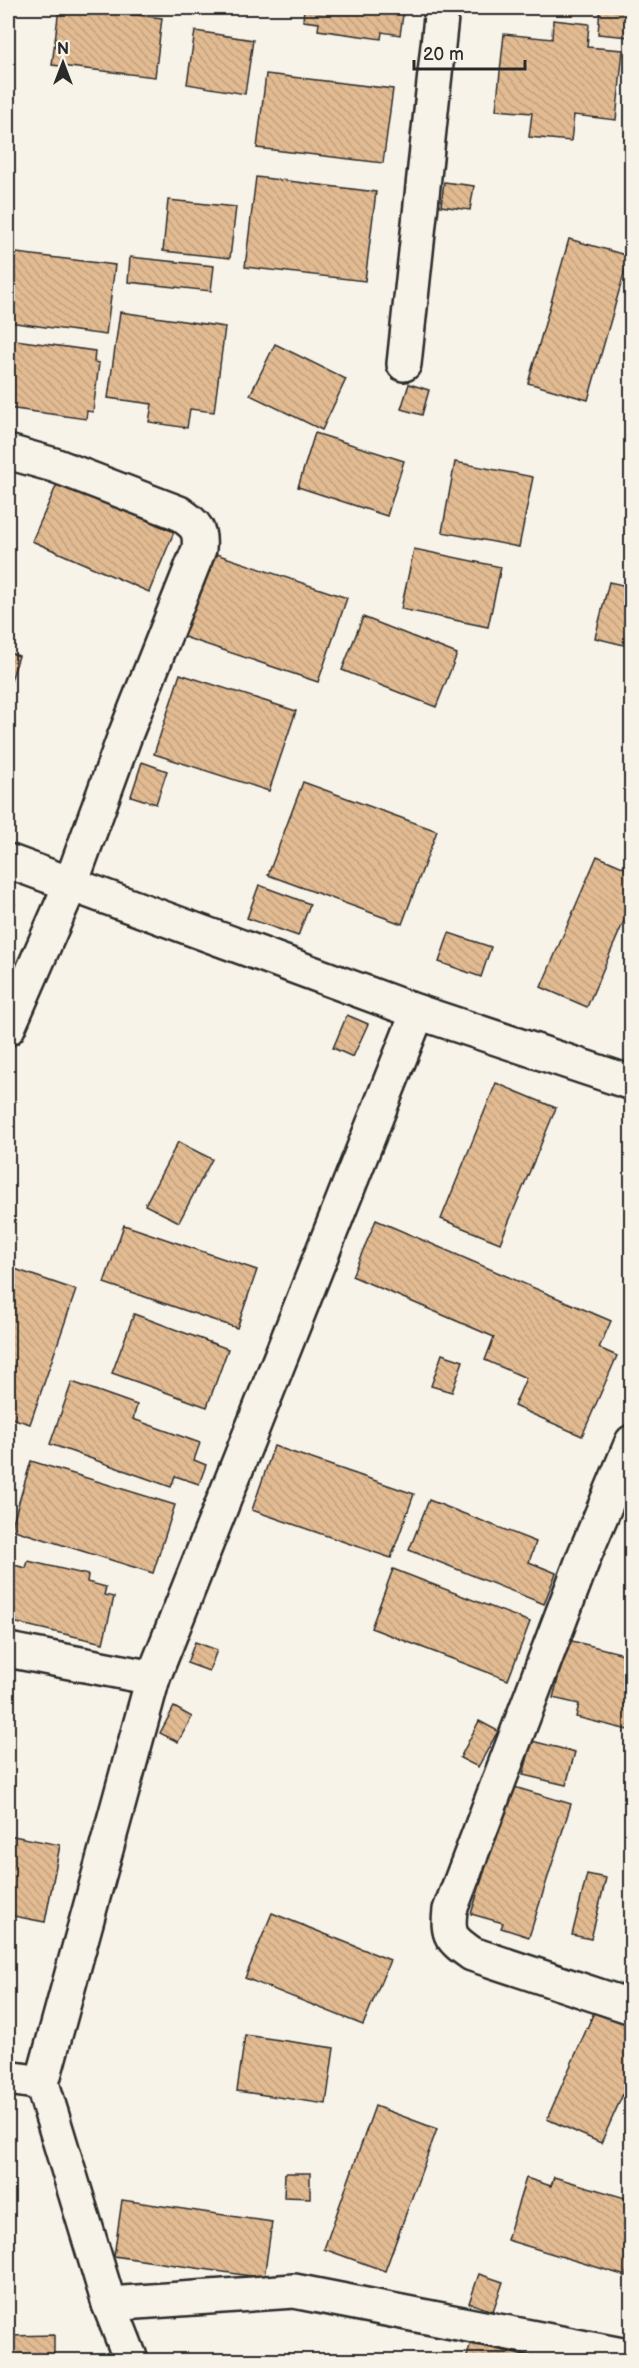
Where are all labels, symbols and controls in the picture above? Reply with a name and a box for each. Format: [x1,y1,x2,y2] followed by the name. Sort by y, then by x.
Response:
[33,33,93,93] north arrow
[414,33,525,71] scale bar
[57,40,69,59] text: N
[423,44,464,65] text: 20 m

